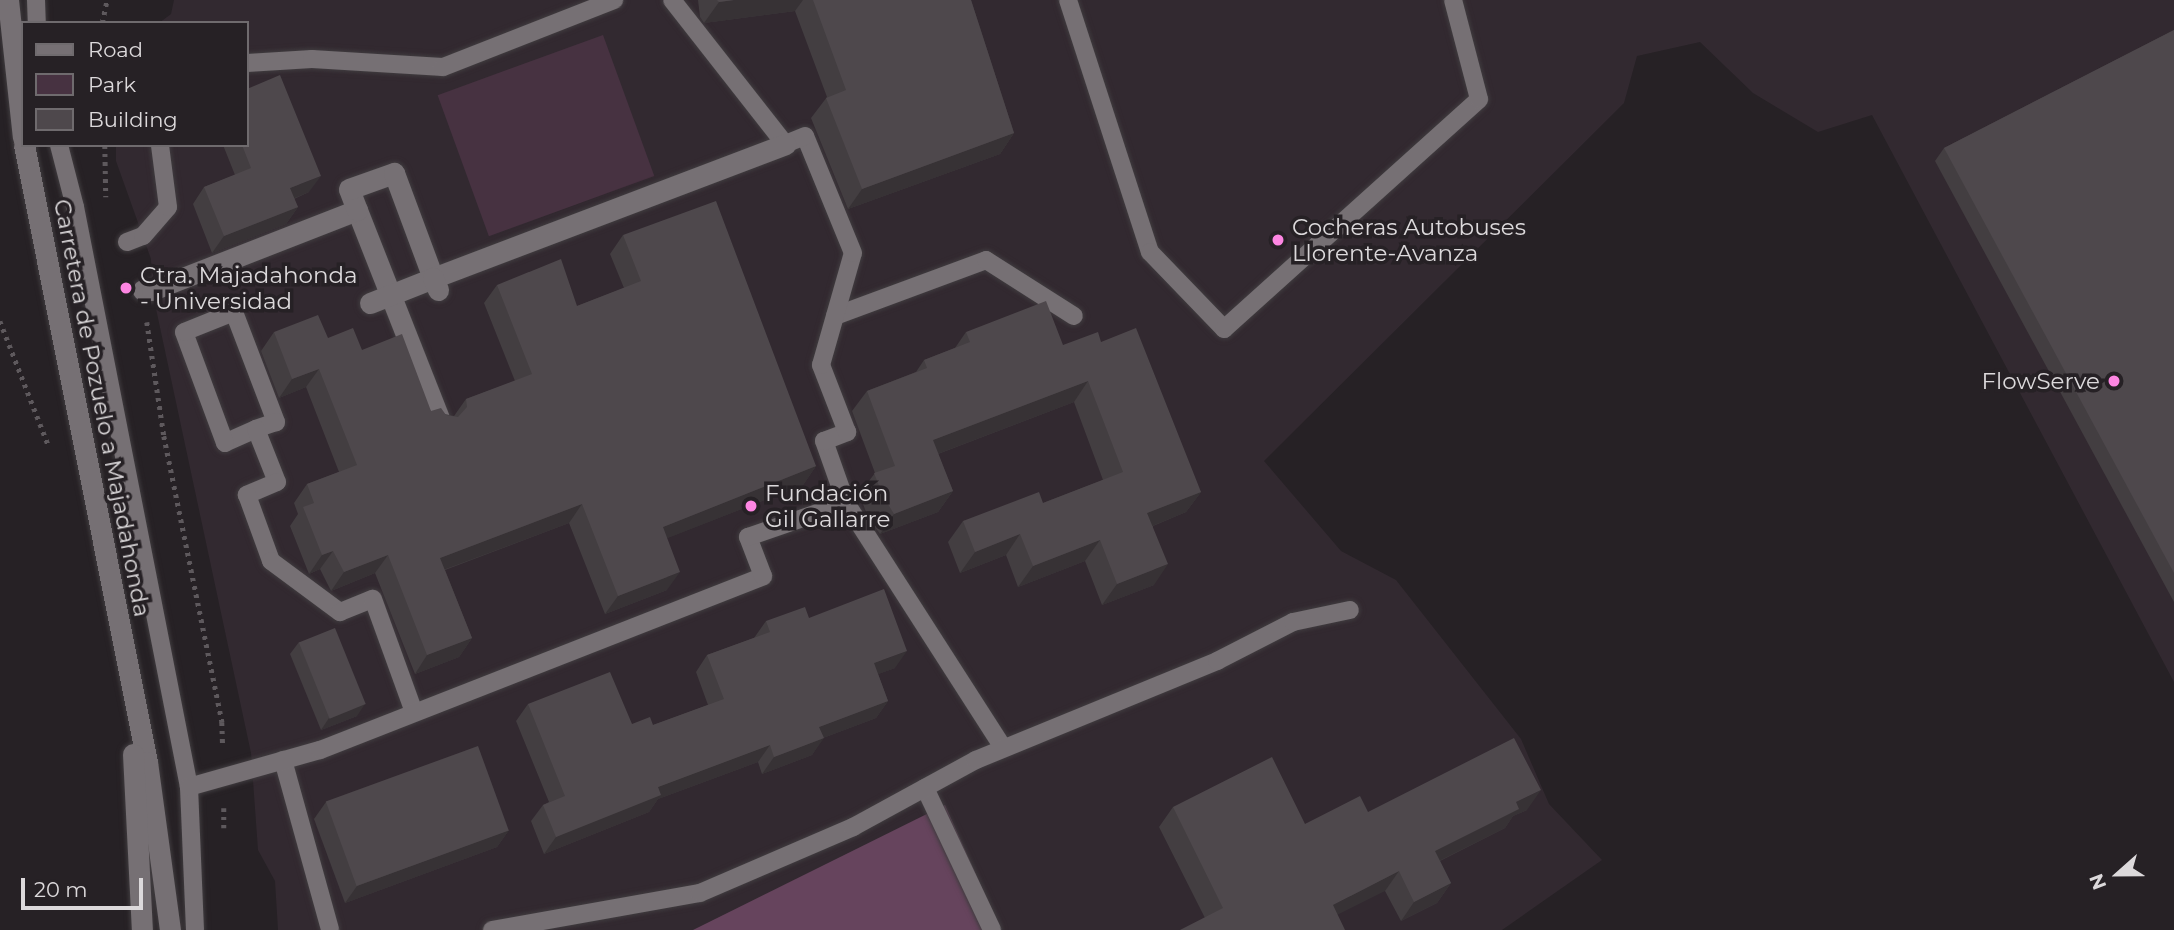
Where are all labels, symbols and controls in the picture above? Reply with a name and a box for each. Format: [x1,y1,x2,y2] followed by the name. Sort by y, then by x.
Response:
[21,21,248,147] legend
[88,37,143,62] text: Road
[88,72,136,97] text: Park
[88,107,178,132] text: Building
[48,197,156,619] street label: Carretera de Pozuelo a Majadahonda
[1292,213,1526,267] place label: Cocheras Autobuses Llorente-Avanza
[1270,232,1286,248] marker: Cocheras Autobuses Llorente-Avanza
[140,261,358,315] place label: Ctra. Majadahonda - Universidad
[118,280,134,296] marker: Ctra. Majadahonda - Universidad
[1982,367,2100,395] place label: FlowServe
[2106,373,2122,389] marker: FlowServe
[765,479,890,533] place label: Fundación Gil Gallarre
[743,498,759,514] marker: Fundación Gil Gallarre
[2083,839,2153,909] north arrow
[24,864,147,908] scale bar
[2084,870,2111,893] text: N
[34,877,88,902] text: 20 m

